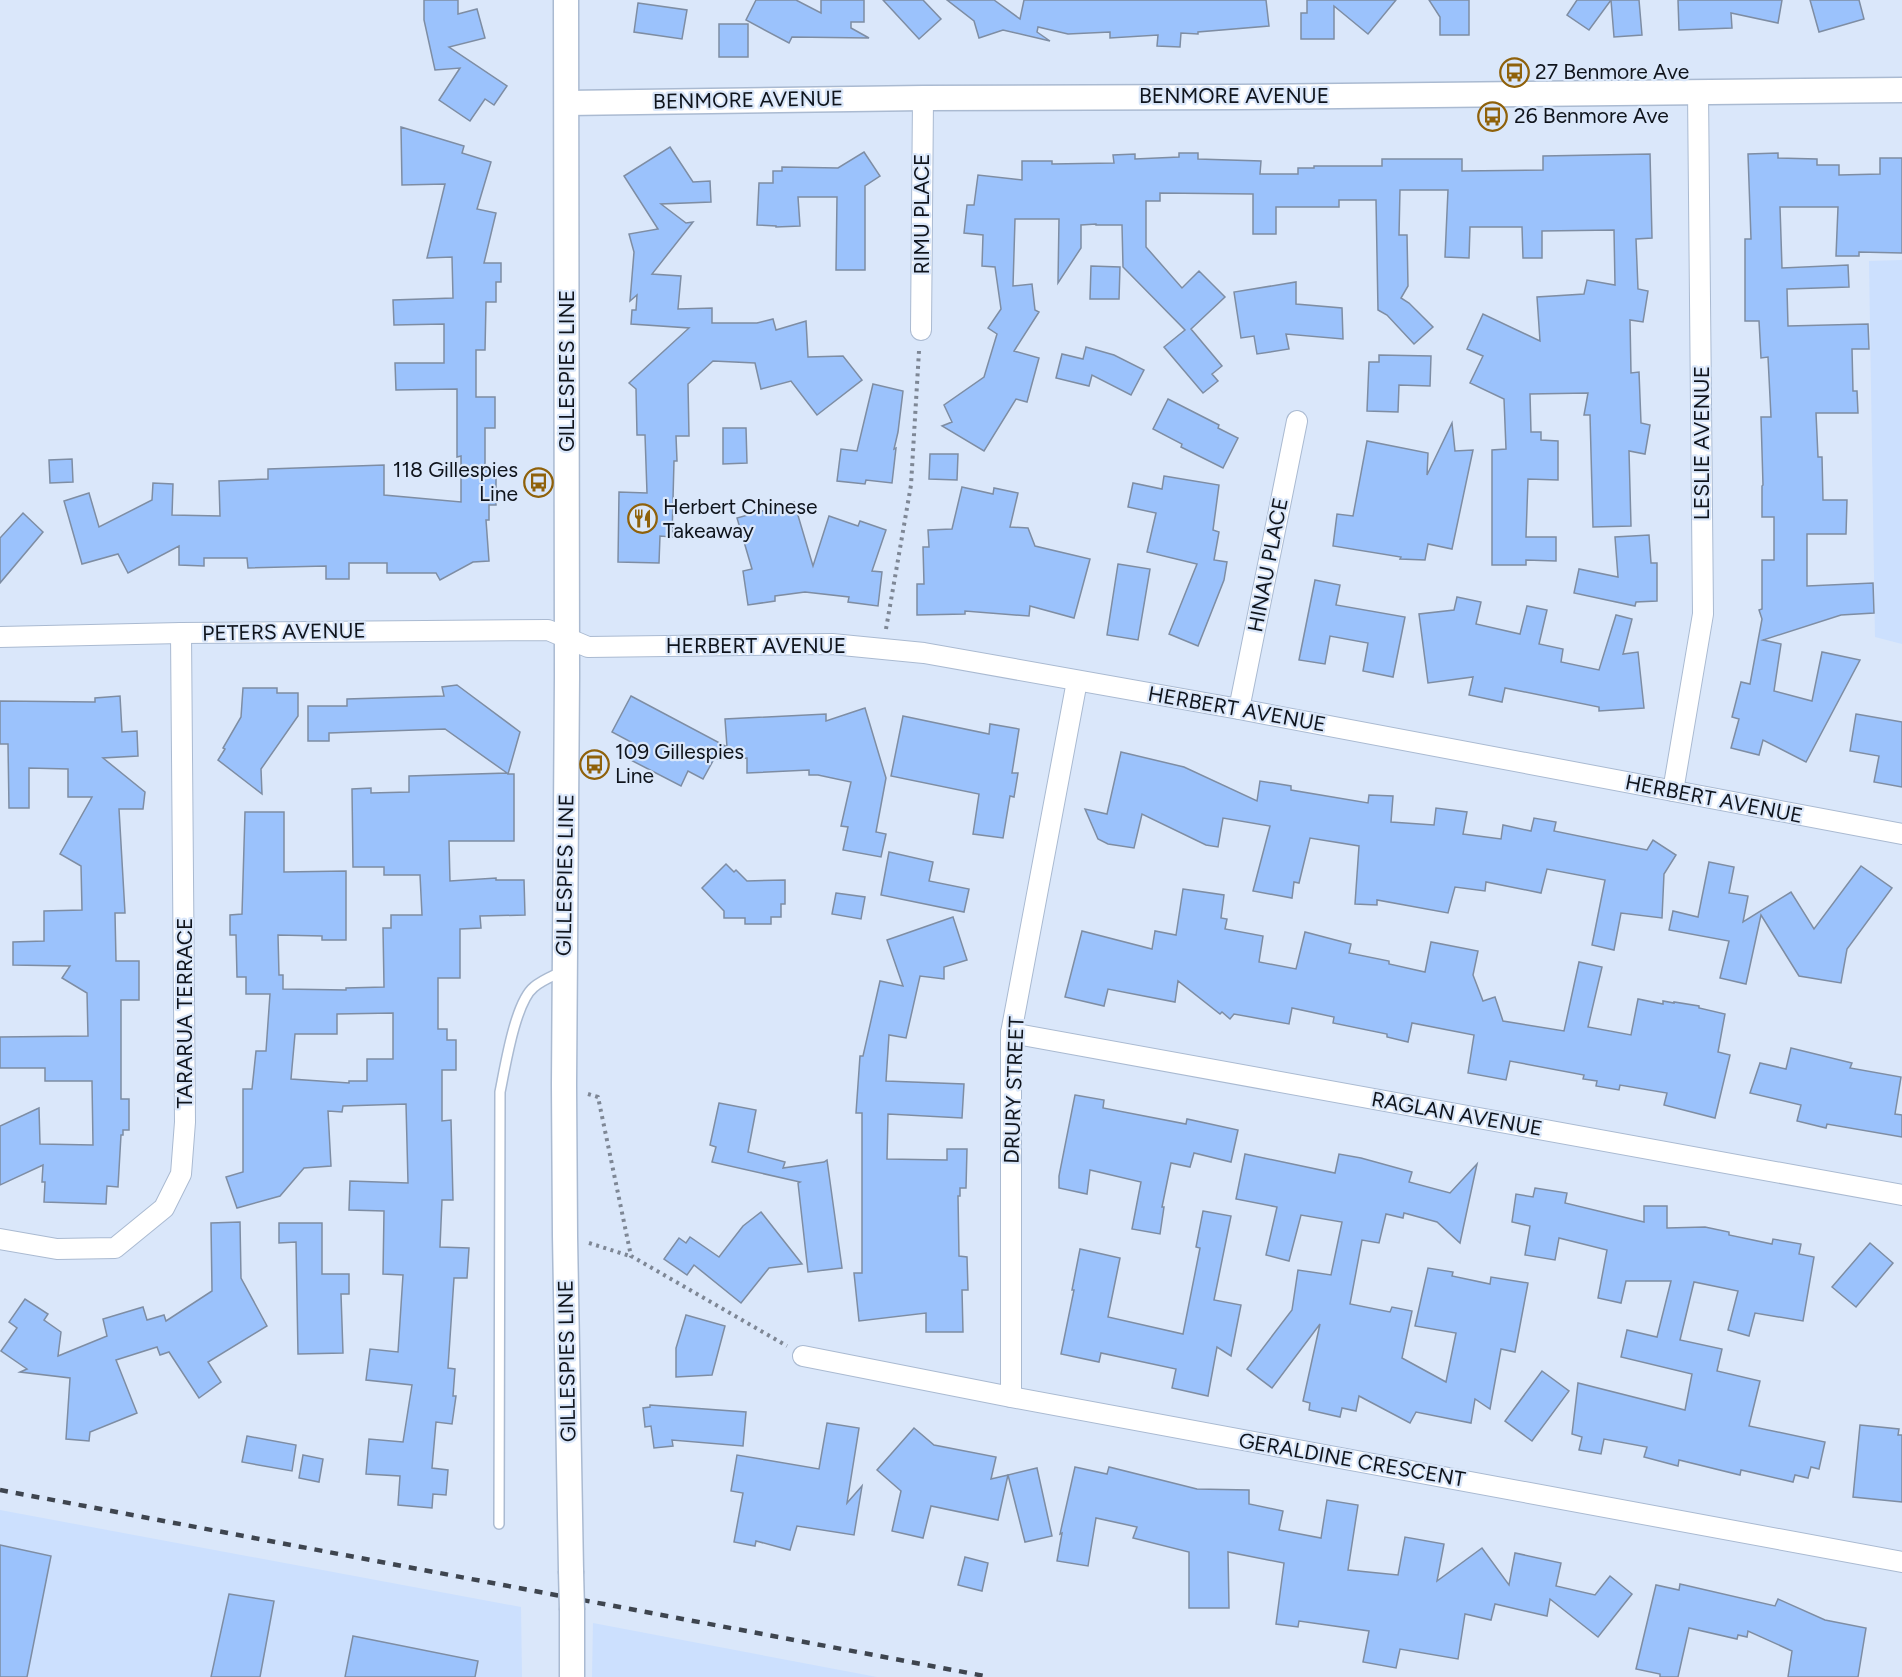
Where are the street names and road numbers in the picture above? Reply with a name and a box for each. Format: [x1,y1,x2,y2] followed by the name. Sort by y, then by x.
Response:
[1139,83,1329,108] street label: BENMORE AVENUE
[653,85,843,114] street label: BENMORE AVENUE
[909,153,934,275] street label: RIMU PLACE
[554,290,579,452] street label: GILLESPIES LINE
[1689,366,1714,520] street label: LESLIE AVENUE
[1242,496,1293,634] street label: HINAU PLACE
[202,618,366,645] street label: PETERS AVENUE
[666,633,846,658] street label: HERBERT AVENUE
[1146,681,1328,736] street label: HERBERT AVENUE
[1623,769,1805,828] street label: HERBERT AVENUE
[551,794,578,956] street label: GILLESPIES LINE
[172,918,197,1108] street label: TARARUA TERRACE
[998,1015,1029,1164] street label: DRURY STREET
[1370,1086,1545,1141] street label: RAGLAN AVENUE
[553,1280,580,1442] street label: GILLESPIES LINE
[1237,1427,1468,1492] street label: GERALDINE CRESCENT

